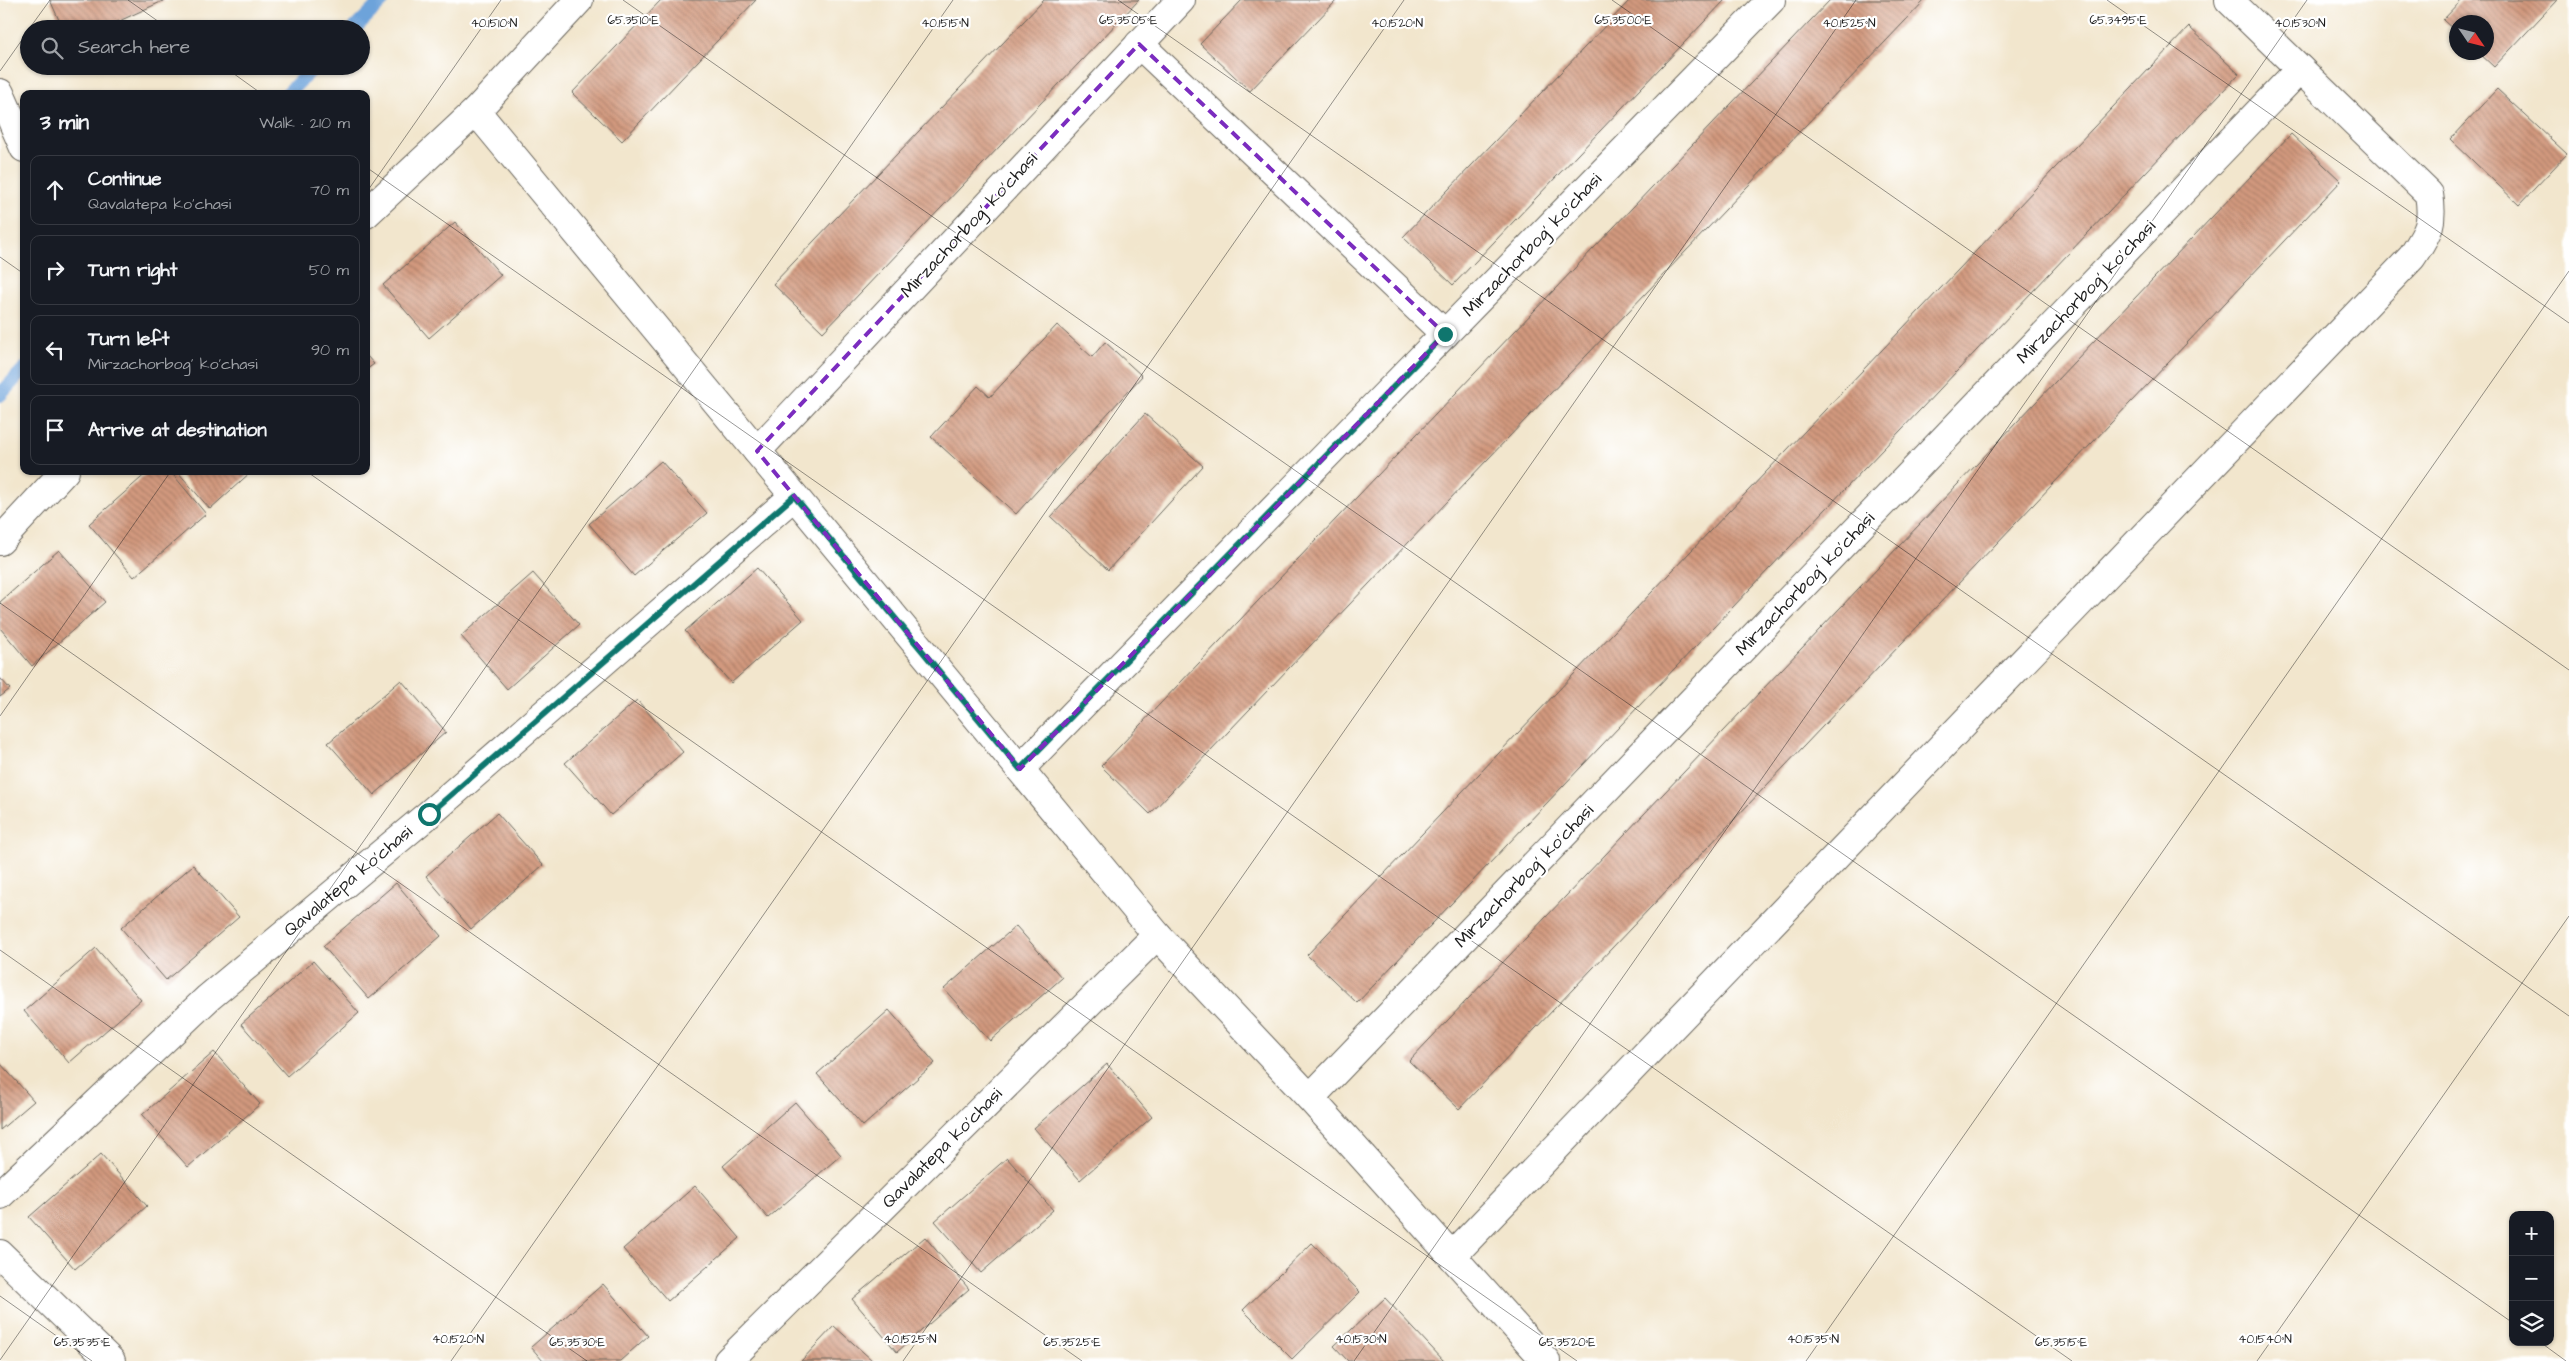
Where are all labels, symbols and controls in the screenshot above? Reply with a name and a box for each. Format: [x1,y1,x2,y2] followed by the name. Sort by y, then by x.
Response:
[607,12,659,29] text: 65.3510°E
[1099,12,1157,29] text: 65.3505°E
[1594,12,1652,29] text: 65.3500°E
[2089,12,2147,29] text: 65.3495°E
[471,15,518,32] text: 40.1510°N
[921,15,969,32] text: 40.1515°N
[1371,15,1424,32] text: 40.1520°N
[1823,15,1876,32] text: 40.1525°N
[2274,15,2326,32] text: 40.1530°N
[2449,15,2494,60] north arrow
[20,20,370,75] search box
[38,34,66,62] icon: search
[78,34,190,61] text: Search here
[40,108,89,137] text: 3 min
[259,112,350,134] text: Walk · 210 m
[895,146,1044,304] street label: Mirzachorbog' ko'chasi
[88,166,162,193] text: Continue
[1457,167,1608,323] street label: Mirzachorbog' ko'chasi
[41,176,69,204] icon: ahead
[310,179,349,201] text: 70 m
[88,193,231,215] text: Qavalatepa ko'chasi
[2011,214,2162,370] street label: Mirzachorbog' ko'chasi
[41,256,69,284] icon: right
[88,257,177,284] text: Turn right
[309,259,349,281] text: 50 m
[1434,323,1457,346] route end
[88,326,169,353] text: Turn left
[41,336,69,364] icon: left
[311,339,349,361] text: 90 m
[88,353,258,375] text: Mirzachorbog' ko'chasi
[41,416,69,444] icon: arrive
[88,417,267,444] text: Arrive at destination
[1730,506,1881,662] street label: Mirzachorbog' ko'chasi
[1449,798,1600,954] street label: Mirzachorbog' ko'chasi
[418,803,441,826] route start
[278,819,418,942] street label: Qavalatepa ko'chasi
[876,1082,1008,1214] street label: Qavalatepa ko'chasi
[2509,1211,2554,1346] map controls
[2509,1211,2554,1256] button: +
[2509,1256,2554,1301] button: −
[2509,1301,2554,1346] button: layers
[432,1331,485,1348] text: 40.1520°N
[884,1331,937,1348] text: 40.1525°N
[1335,1331,1387,1348] text: 40.1530°N
[1787,1331,1840,1348] text: 40.1535°N
[2238,1331,2292,1348] text: 40.1540°N
[54,1334,110,1351] text: 65.3535°E
[549,1334,605,1351] text: 65.3530°E
[1043,1334,1101,1351] text: 65.3525°E
[1539,1334,1595,1351] text: 65.3520°E
[2035,1334,2087,1351] text: 65.3515°E

